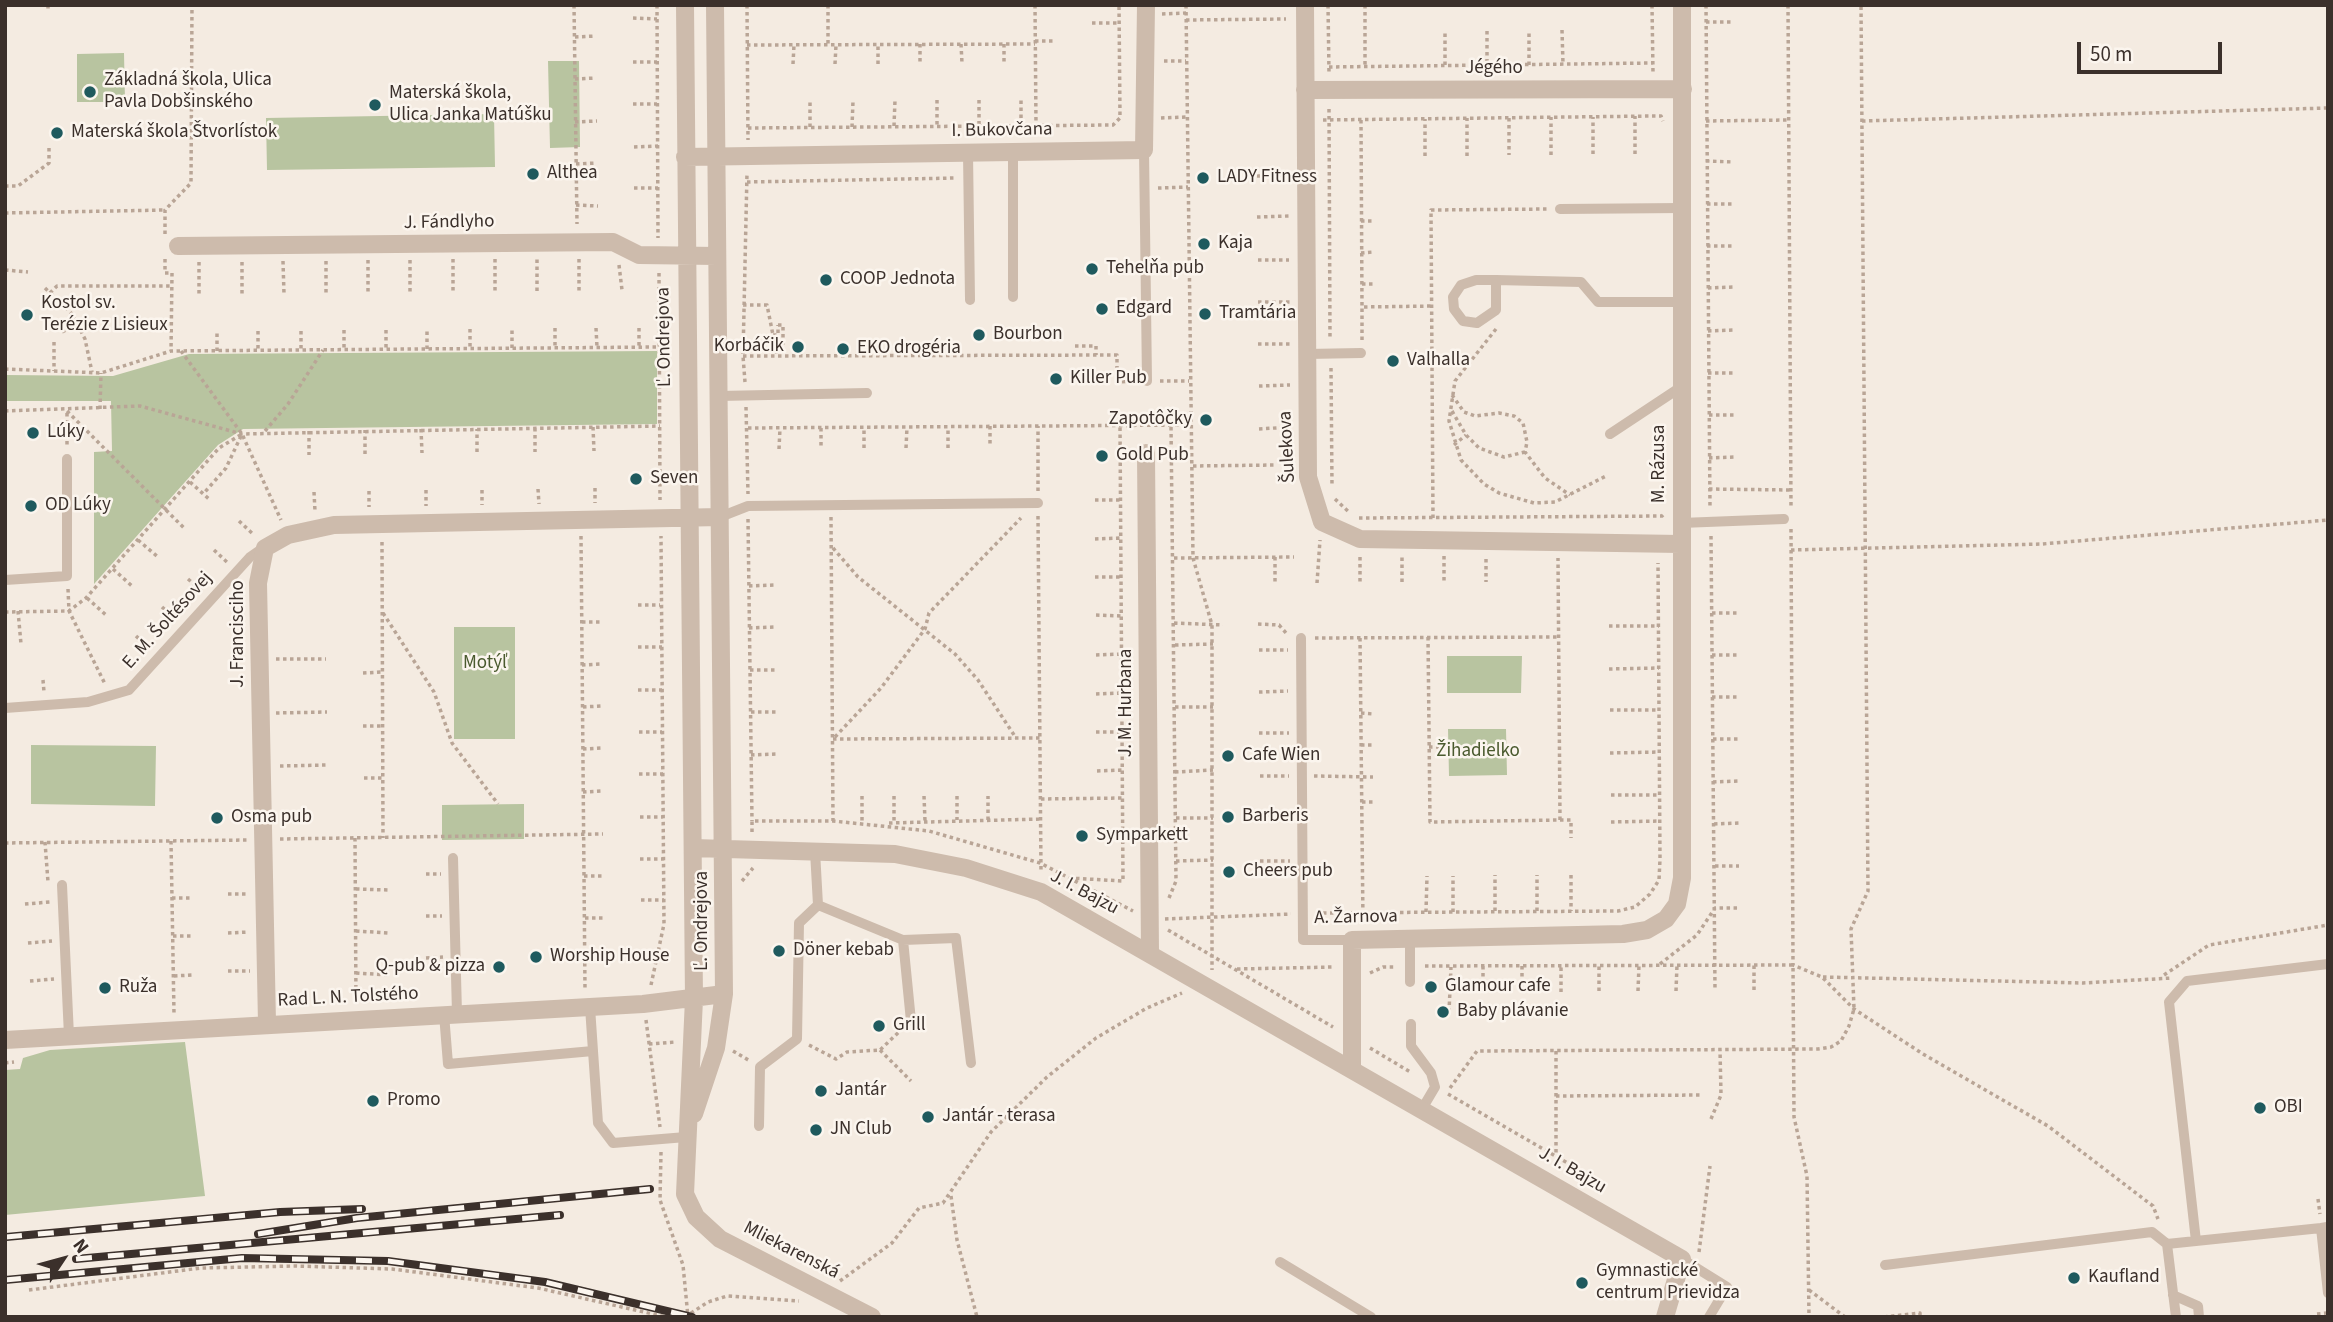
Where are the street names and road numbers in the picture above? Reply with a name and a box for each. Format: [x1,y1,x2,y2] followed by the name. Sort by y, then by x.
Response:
[1465,58,1523,80] street label: Jégého
[951,119,1053,143] street label: I. Bukovčana
[403,211,495,235] street label: J. Fándlyho
[653,287,677,387] street label: Ľ. Ondrejova
[1275,410,1301,484] street label: Šulekova
[1649,425,1671,503] street label: M. Rázusa
[118,568,218,674] street label: E. M. Šoltésovej
[228,580,250,688] street label: J. Francisciho
[1116,649,1138,757] street label: J. M. Hurbana
[1046,865,1122,921] street label: J. I. Bajzu
[692,871,714,971] street label: Ľ. Ondrejova
[1314,906,1398,930] street label: A. Žarnova
[277,983,419,1013] street label: Rad L. N. Tolstého
[1534,1143,1610,1199] street label: J. I. Bajzu
[739,1217,843,1285] street label: Mliekarenská

